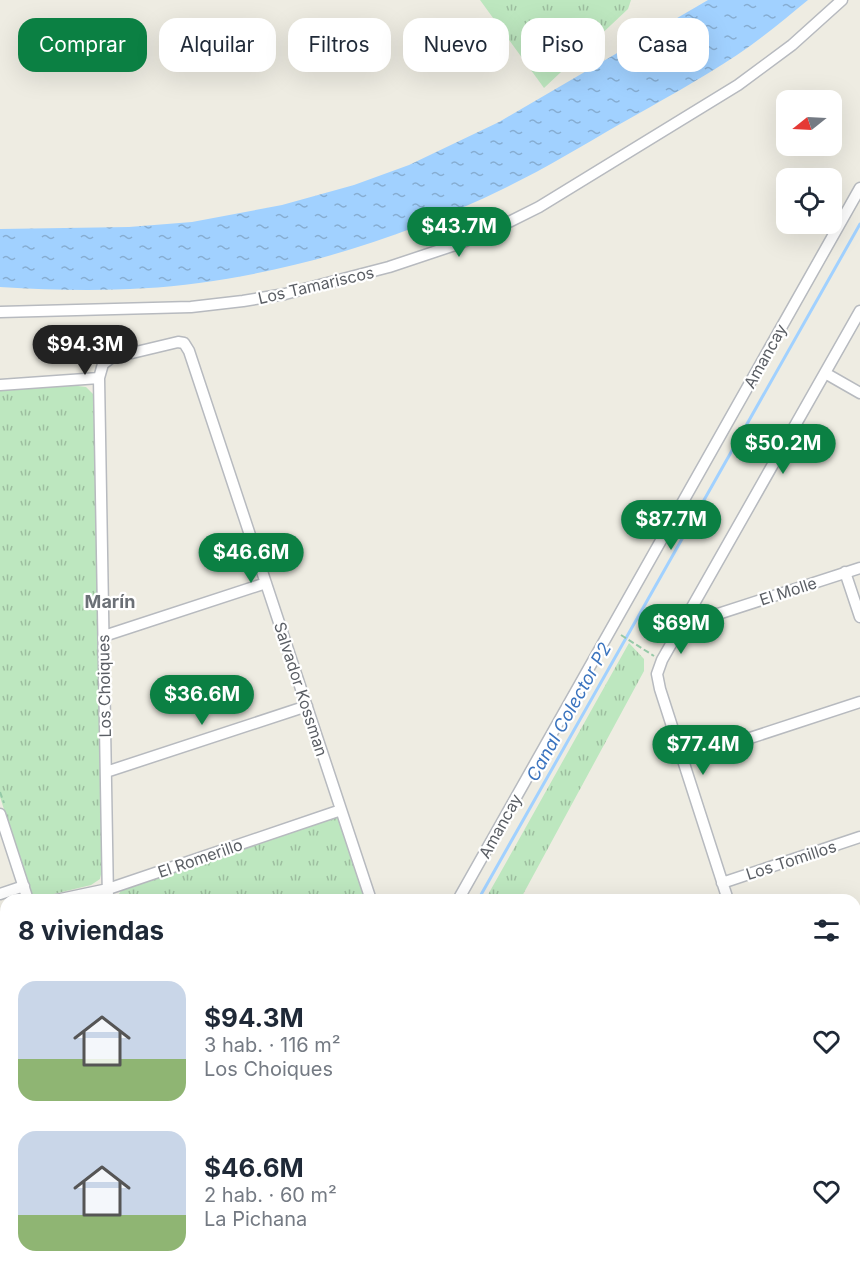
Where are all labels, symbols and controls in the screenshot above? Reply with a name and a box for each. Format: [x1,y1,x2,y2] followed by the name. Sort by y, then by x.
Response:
[18,18,147,72] chip: Comprar
[159,18,276,72] chip: Alquilar
[288,18,391,72] chip: Filtros
[403,18,509,72] chip: Nuevo
[521,18,605,72] chip: Piso
[617,18,709,72] chip: Casa
[776,90,842,156] north arrow
[776,90,842,234] map controls
[776,168,842,234] button: locate
[410,207,508,258] pin: $43.7M
[421,214,497,238] text: $43.7M
[256,262,376,308] street label: Los Tamariscos
[739,320,791,392] street label: Amancay
[36,325,134,376] pin: $94.3M
[47,332,123,356] text: $94.3M
[734,424,832,475] pin: $50.2M
[745,431,821,455] text: $50.2M
[622,500,720,551] pin: $87.7M
[635,507,707,531] text: $87.7M
[202,533,300,584] pin: $46.6M
[213,540,289,564] text: $46.6M
[757,572,819,610] street label: El Molle
[85,591,135,612] district label: Marín
[645,604,717,655] pin: $69M
[652,611,710,635] text: $69M
[270,619,332,759] street label: Salvador Kossman
[93,634,115,738] street label: Los Choiques
[522,639,615,785] water label: Canal Colector P2
[153,675,251,726] pin: $36.6M
[164,682,240,706] text: $36.6M
[654,725,752,776] pin: $77.4M
[666,732,740,756] text: $77.4M
[474,790,526,862] street label: Amancay
[155,834,245,882] street label: El Romerillo
[743,836,839,884] street label: Los Tomillos
[810,914,843,947] icon: filters
[18,915,164,946] text: 8 viviendas
[204,1002,304,1033] text: $94.3M
[66,1005,138,1077] icon: home
[810,1025,843,1058] icon: heart
[204,1033,341,1057] text: 3 hab. · 116 m²
[204,1057,333,1081] text: Los Choiques
[204,1152,304,1183] text: $46.6M
[66,1155,138,1227] icon: home
[810,1175,843,1208] icon: heart
[204,1183,337,1207] text: 2 hab. · 60 m²
[204,1207,307,1231] text: La Pichana

